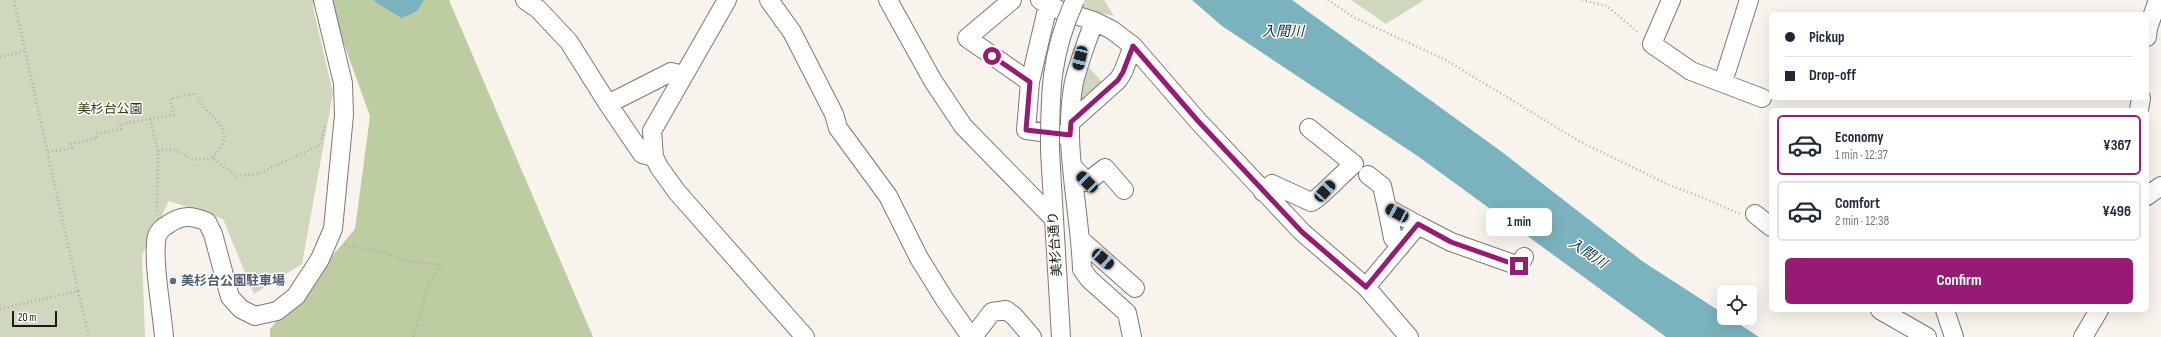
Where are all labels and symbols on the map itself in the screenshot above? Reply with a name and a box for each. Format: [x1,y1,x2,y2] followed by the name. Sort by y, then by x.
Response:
[1262,23,1306,40] water label: 入間川
[1071,45,1089,71] car
[983,47,1001,65] route start
[77,101,143,117] park label: 美杉台公園
[1074,169,1100,195] car
[1313,178,1337,204] car
[1384,202,1410,224] car
[1486,208,1552,236] callout: 1 min
[1045,211,1065,277] street label: 美杉台通り
[1566,234,1612,273] water label: 入間川
[1090,247,1116,271] car
[1510,257,1528,275] route end
[181,273,285,289] place label: 美杉台公園駐車場
[168,276,178,286] marker: 美杉台公園駐車場
[12,309,57,328] scale bar

